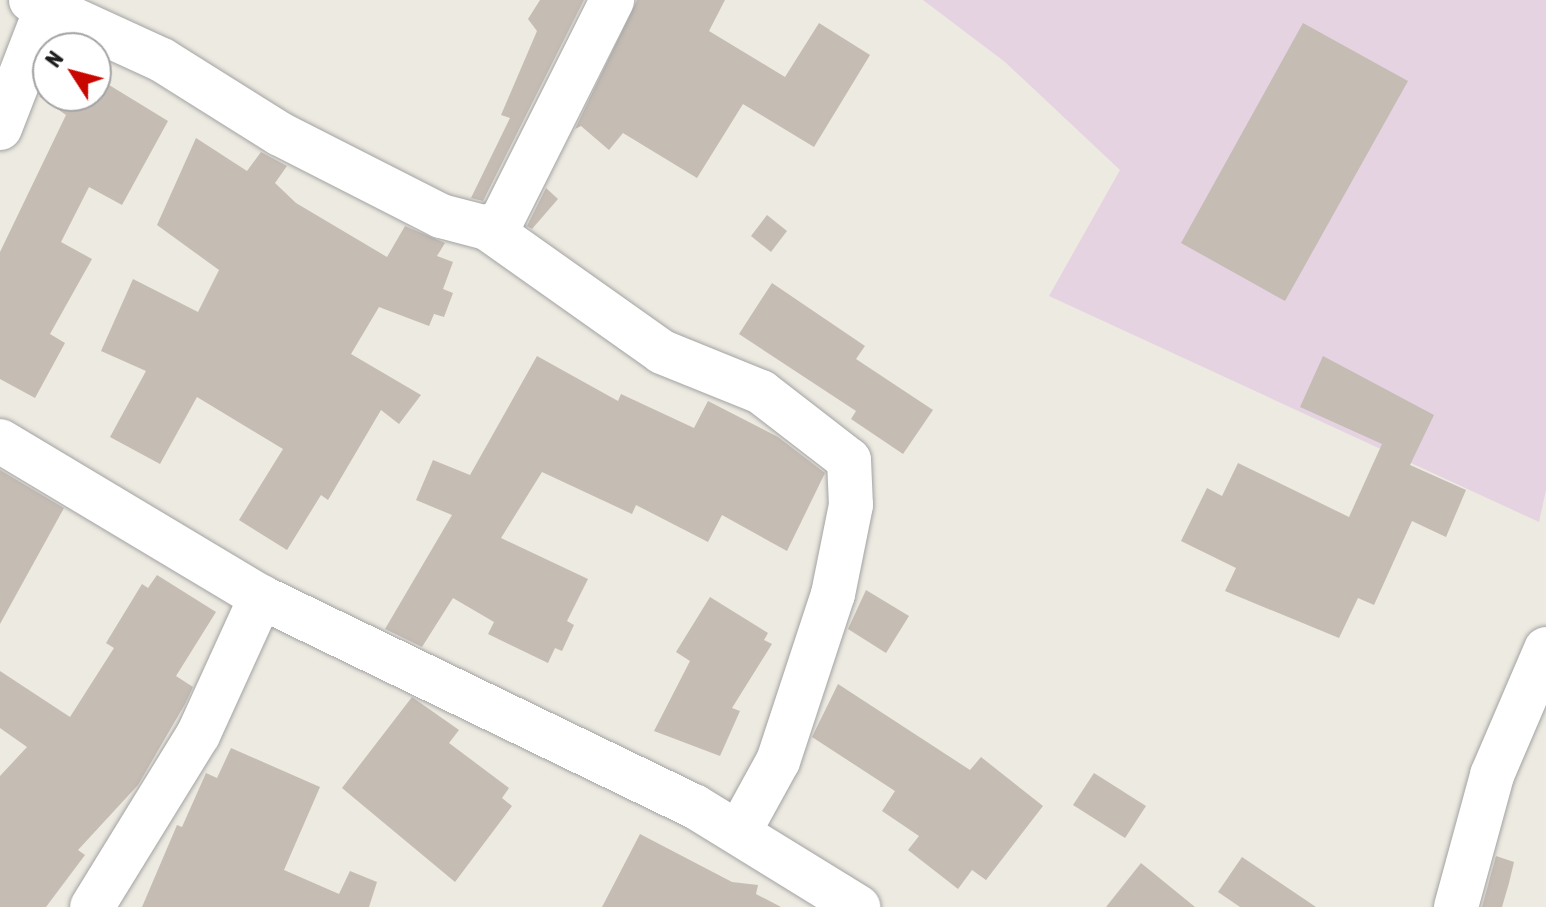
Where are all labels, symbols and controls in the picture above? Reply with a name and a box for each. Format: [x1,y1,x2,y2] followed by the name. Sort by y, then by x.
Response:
[32,32,112,112] north arrow
[40,46,69,72] text: N

